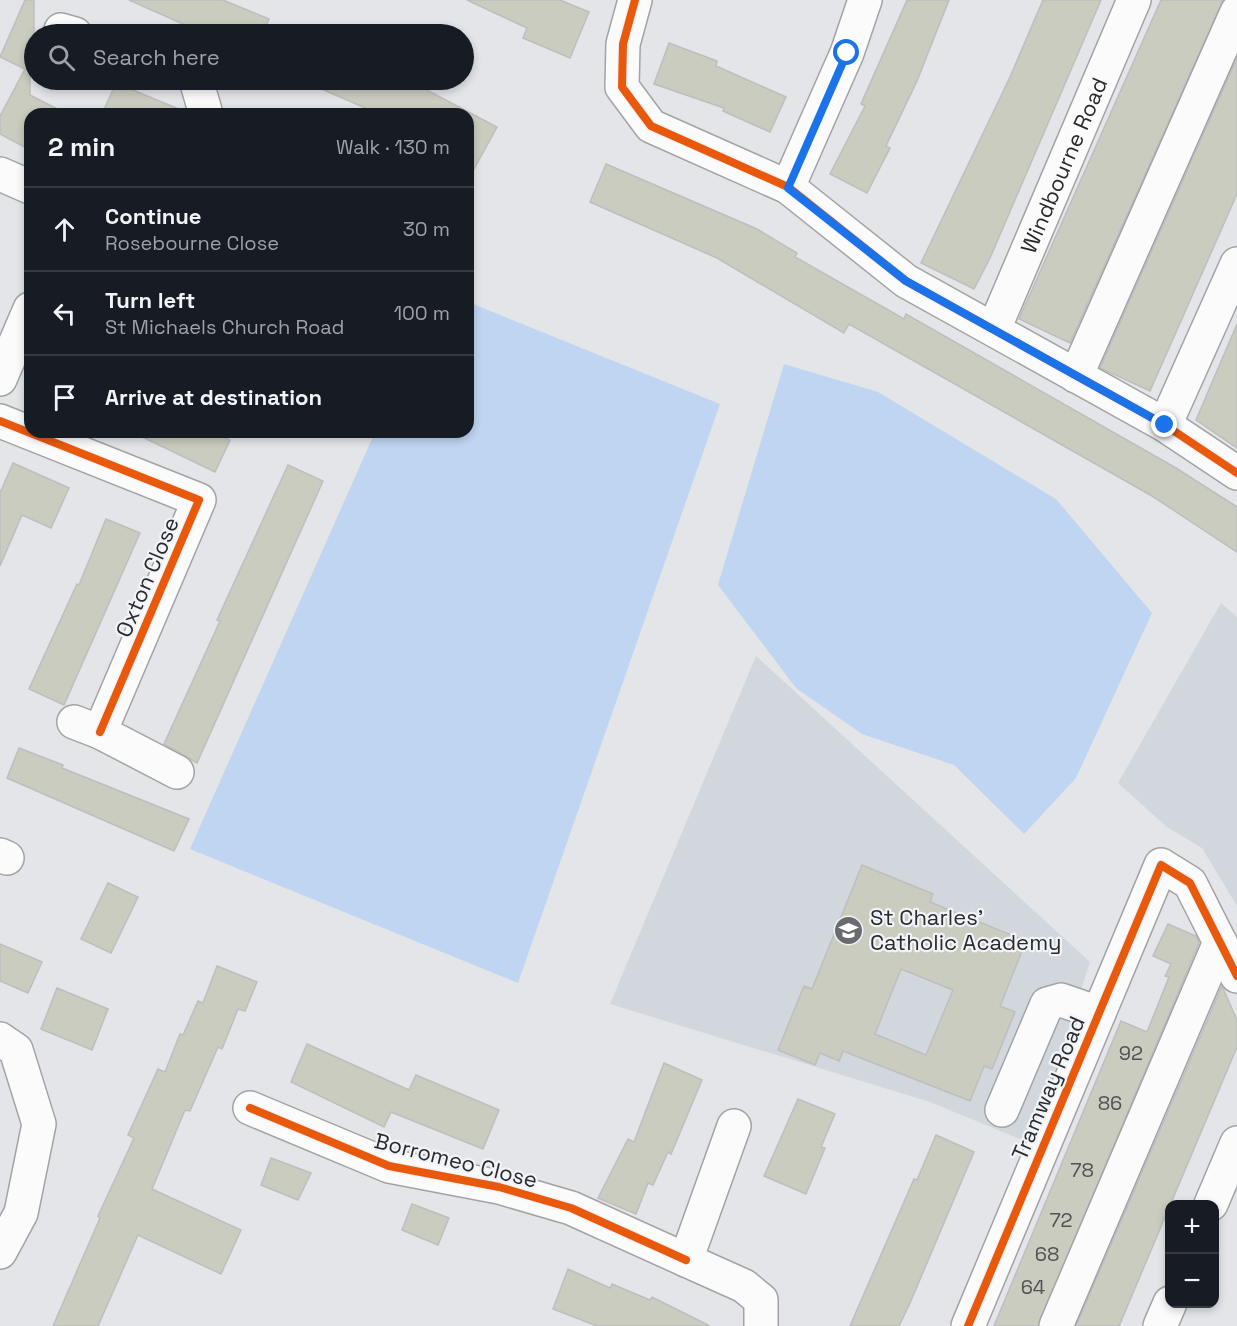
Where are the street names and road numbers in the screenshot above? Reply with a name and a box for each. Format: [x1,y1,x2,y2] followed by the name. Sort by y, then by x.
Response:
[1014,73,1113,257] street label: Windbourne Road
[109,513,185,641] street label: Oxton Close
[1005,1012,1091,1164] street label: Tramway Road
[372,1126,540,1194] street label: Borromeo Close

